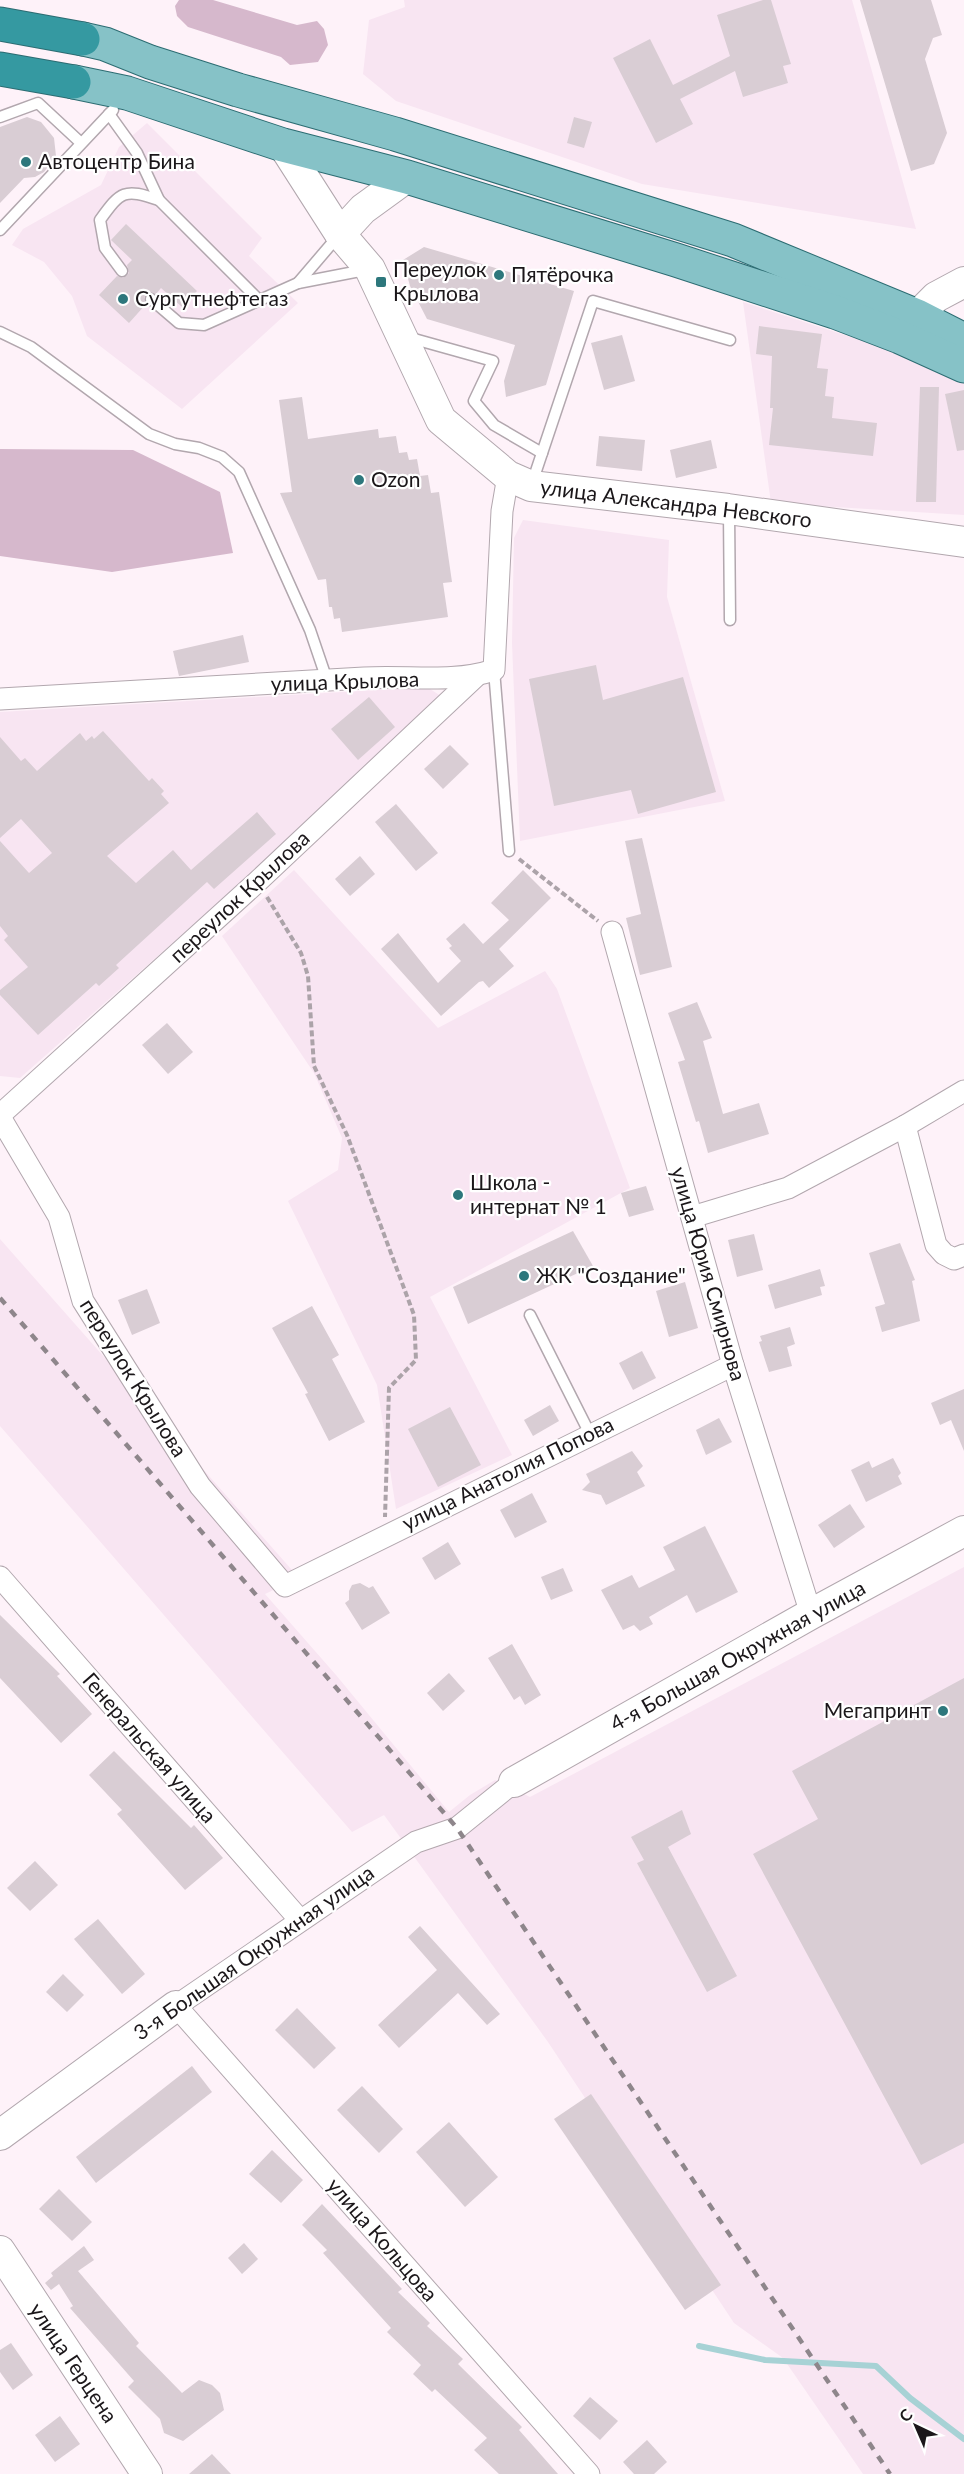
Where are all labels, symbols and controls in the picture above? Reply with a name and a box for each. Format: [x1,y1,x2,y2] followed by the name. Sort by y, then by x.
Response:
[38,148,195,173] place label: Автоцентр Бина
[19,155,33,169] marker: Автоцентр Бина
[393,256,487,305] place label: Переулок Крылова
[511,261,614,286] place label: Пятёрочка
[492,268,506,282] marker: Пятёрочка
[374,275,388,289] marker: Переулок Крылова
[135,285,288,310] place label: Сургутнефтегаз
[116,292,130,306] marker: Сургутнефтегаз
[371,466,421,491] place label: Ozon
[352,473,366,487] marker: Ozon
[539,473,813,532] street label: улица Александра Невского
[270,665,420,696] street label: улица Крылова
[164,825,314,967] street label: переулок Крылова
[667,1164,752,1383] street label: улица Юрия Смирнова
[470,1169,607,1218] place label: Школа - интернат № 1
[451,1188,465,1202] marker: Школа - интернат № 1
[536,1262,686,1287] place label: ЖК "Создание"
[517,1269,531,1283] marker: ЖК "Создание"
[76,1294,193,1461] street label: переулок Крылова
[397,1410,617,1535] street label: улица Анатолия Попова
[605,1574,869,1735] street label: 4-я Большая Окружная улица
[78,1667,222,1827] street label: Генеральская улица
[824,1697,931,1722] place label: Мегапринт
[936,1704,950,1718] marker: Мегапринт
[128,1859,378,2045] street label: 3-я Большая Окружная улица
[323,2172,443,2306] street label: улица Кольцова
[25,2298,124,2427] street label: улица Герцена
[886,2396,946,2456] north arrow
[895,2404,916,2425] text: С

